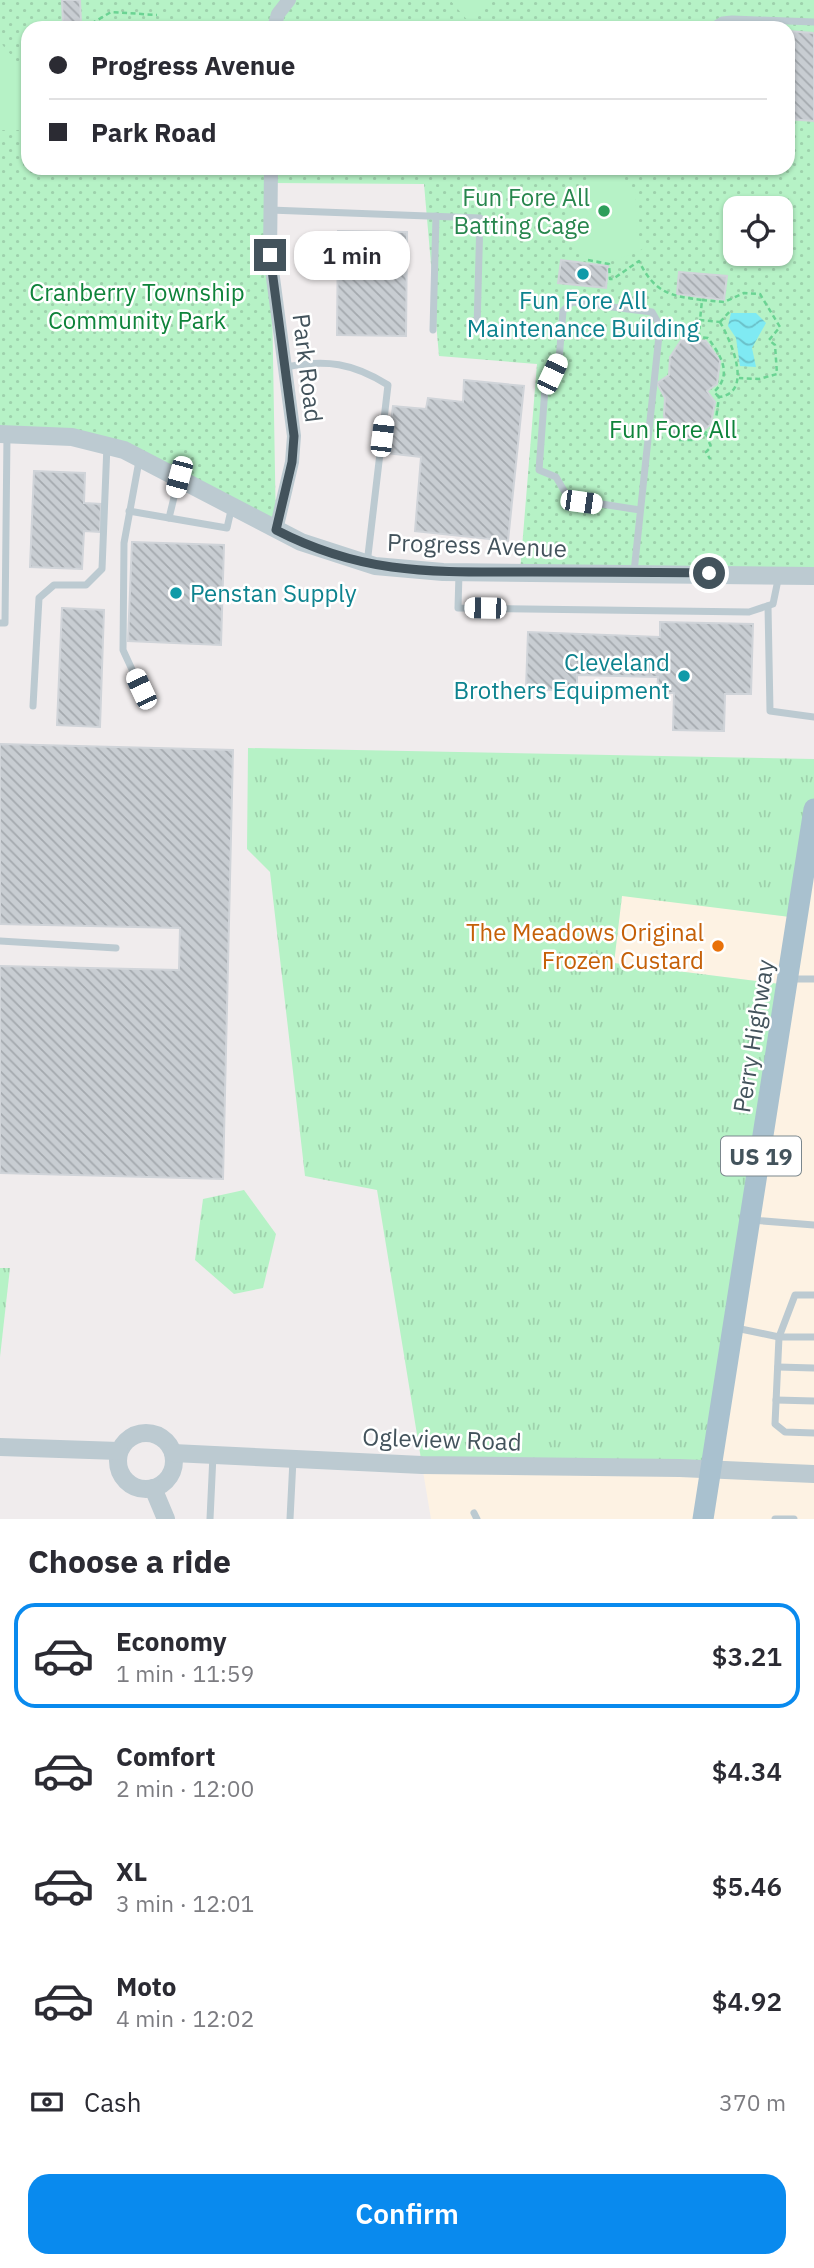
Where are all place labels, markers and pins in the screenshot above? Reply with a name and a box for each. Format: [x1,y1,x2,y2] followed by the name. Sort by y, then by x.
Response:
[453,181,590,241] place label: Fun Fore All Batting Cage
[596,203,612,219] marker: Fun Fore All Batting Cage
[575,266,591,282] marker: Fun Fore All Maintenance Building
[467,284,699,344] place label: Fun Fore All Maintenance Building
[190,577,357,609] place label: Penstan Supply
[168,585,184,601] marker: Penstan Supply
[453,646,670,706] place label: Cleveland Brothers Equipment
[676,668,692,684] marker: Cleveland Brothers Equipment
[466,916,704,976] place label: The Meadows Original Frozen Custard
[710,938,726,954] marker: The Meadows Original Frozen Custard

